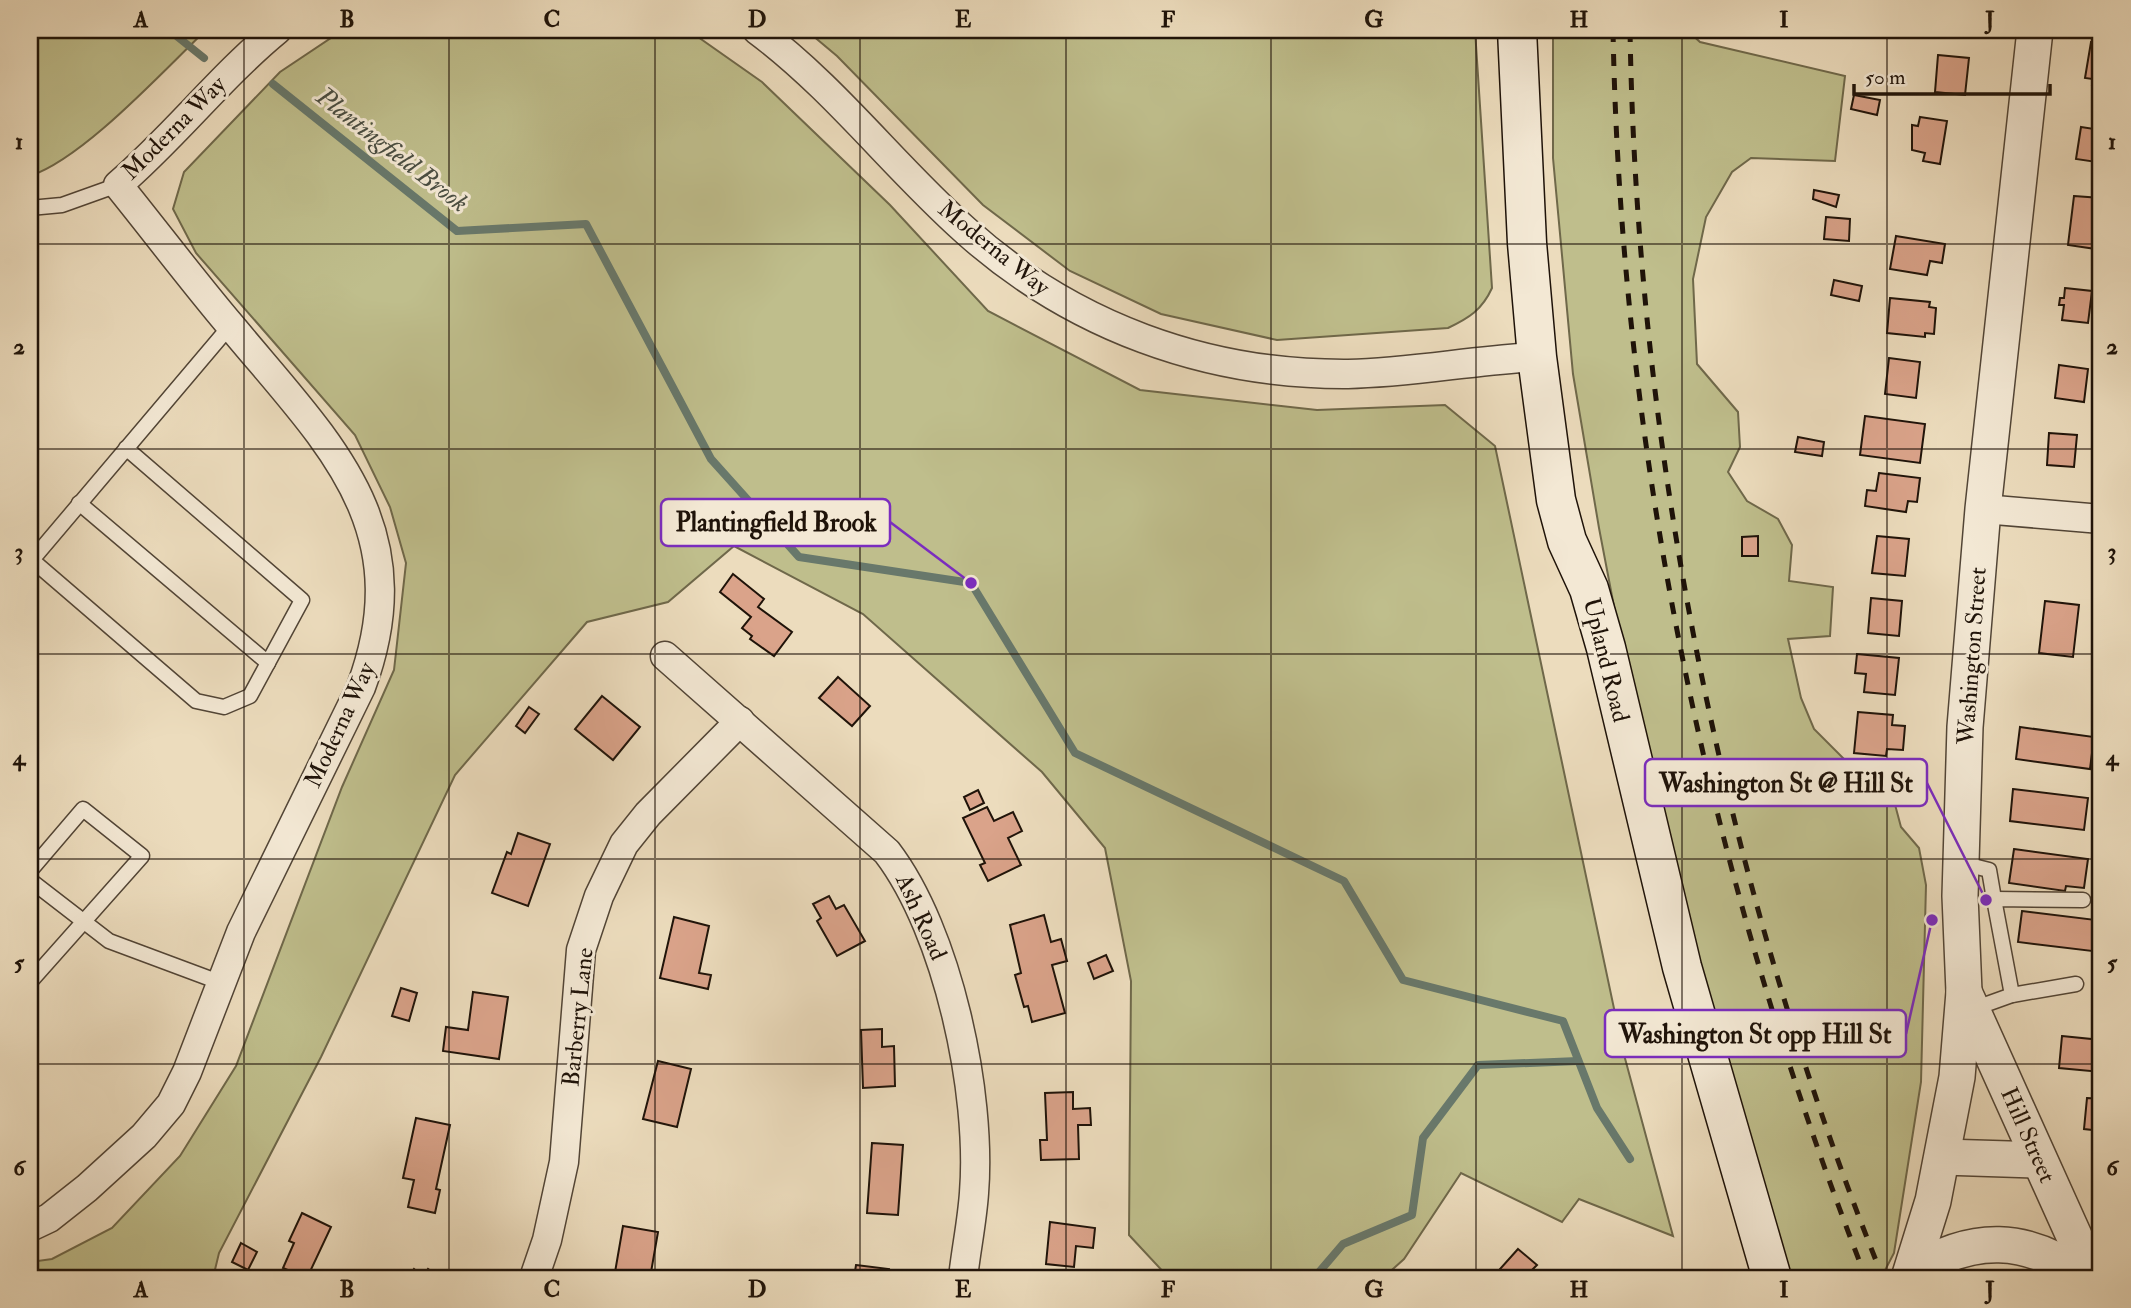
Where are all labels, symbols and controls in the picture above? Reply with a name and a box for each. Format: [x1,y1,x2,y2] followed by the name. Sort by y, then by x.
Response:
[133,5,149,34] text: A
[339,5,355,34] text: B
[544,5,560,34] text: C
[748,5,766,34] text: D
[955,5,972,34] text: E
[1161,5,1176,34] text: F
[1364,5,1384,34] text: G
[1570,5,1589,34] text: H
[1779,5,1789,34] text: I
[1984,5,1995,35] text: J
[1854,52,2050,96] scale bar
[1865,64,1906,91] text: 50 m
[115,69,233,187] street label: Moderna Way
[309,80,474,219] water label: Plantingfield Brook
[15,127,23,156] text: 1
[2108,127,2116,156] text: 1
[932,194,1057,303] street label: Moderna Way
[13,332,25,361] text: 2
[2106,332,2118,361] text: 2
[661,499,890,546] callout: Plantingfield Brook
[675,507,877,540] text: Plantingfield Brook
[15,537,23,566] text: 3
[2108,537,2116,566] text: 3
[1950,566,1994,747] street label: Washington Street
[1576,595,1636,725] street label: Upland Road
[297,657,383,793] street label: Moderna Way
[12,743,27,772] text: 4
[2105,743,2120,772] text: 4
[1645,759,1927,806] callout: Washington St @ Hill St
[1658,768,1913,801] text: Washington St @ Hill St
[888,868,954,965] street label: Ash Road
[555,946,601,1088] street label: Barberry Lane
[14,948,25,977] text: 5
[2107,948,2118,977] text: 5
[1605,1010,1906,1057] callout: Washington St opp Hill St
[1618,1019,1892,1052] text: Washington St opp Hill St
[1993,1082,2063,1188] street label: Hill Street
[13,1153,27,1182] text: 6
[2106,1153,2120,1182] text: 6
[133,1275,149,1304] text: A
[339,1275,355,1304] text: B
[544,1275,560,1304] text: C
[748,1275,766,1304] text: D
[955,1275,972,1304] text: E
[1161,1275,1176,1304] text: F
[1364,1275,1384,1304] text: G
[1570,1275,1589,1304] text: H
[1779,1275,1789,1304] text: I
[1984,1275,1995,1305] text: J

